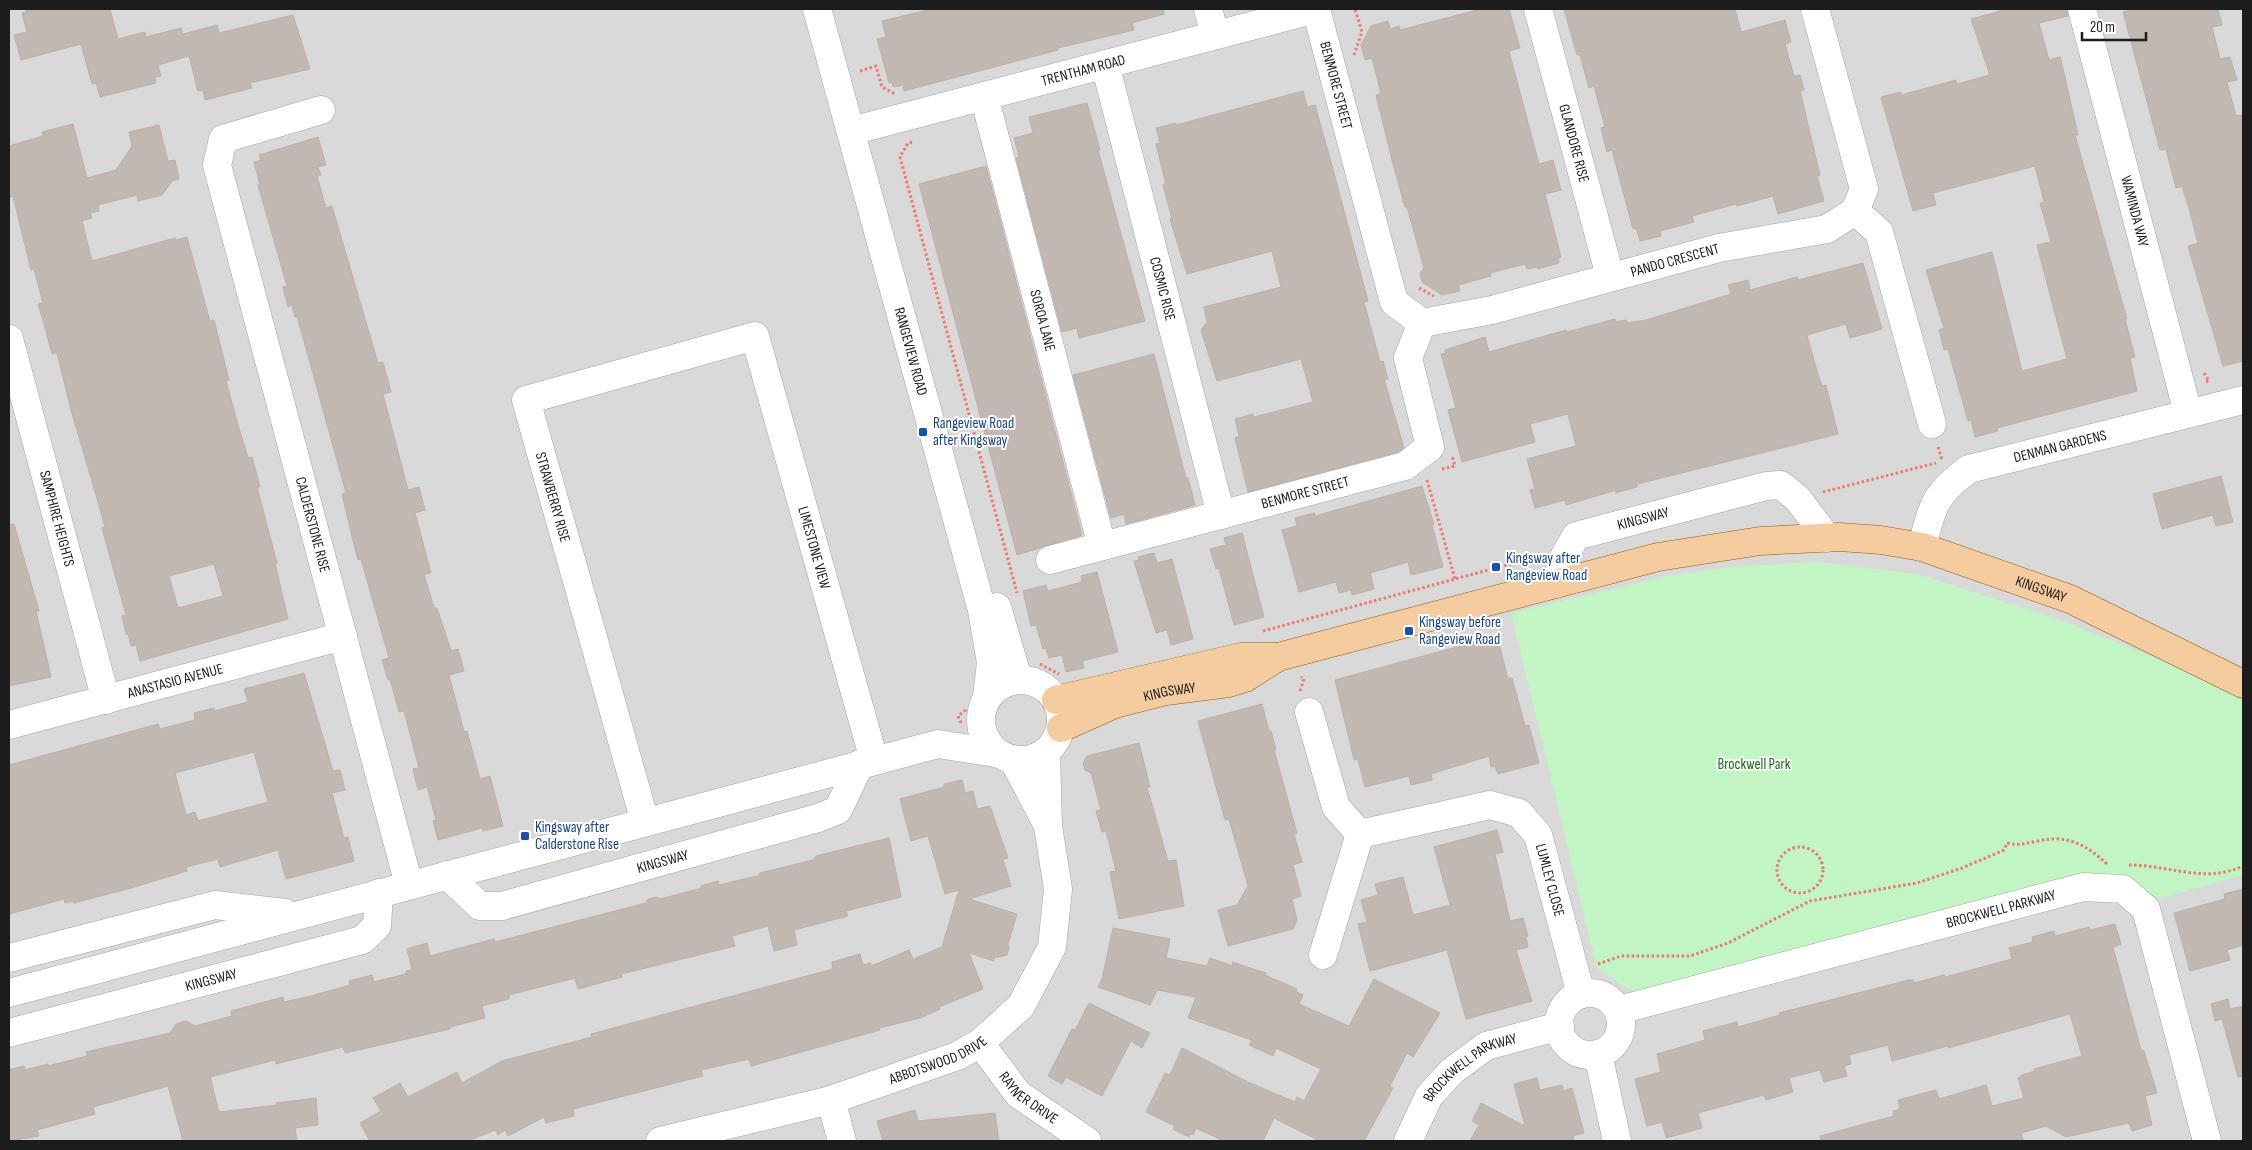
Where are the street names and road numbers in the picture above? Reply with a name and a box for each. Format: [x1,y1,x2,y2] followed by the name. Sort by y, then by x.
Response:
[1315,39,1357,131] street label: BENMORE STREET
[1039,50,1127,91] street label: TRENTHAM ROAD
[1554,102,1593,185] street label: GLANDORE RISE
[2116,174,2153,250] street label: WAMINDA WAY
[1629,239,1722,282] street label: PANDO CRESCENT
[1145,255,1180,323] street label: COSMIC RISE
[1025,288,1060,353] street label: SOROA LANE
[889,305,932,398] street label: RANGEVIEW ROAD
[2012,426,2109,467] street label: DENMAN GARDENS
[531,450,574,544] street label: STRAWBERRY RISE
[35,469,79,569] street label: SAMPHIRE HEIGHTS
[1259,472,1351,514] street label: BENMORE STREET
[291,475,334,575] street label: CALDERSTONE RISE
[1615,503,1672,535] street label: KINGSWAY
[793,504,835,592] street label: LIMESTONE VIEW
[2013,572,2070,607] street label: KINGSWAY
[124,659,225,703] street label: ANASTASIO AVENUE
[1141,678,1197,706] street label: KINGSWAY
[1531,842,1569,919] street label: LUMLEY CLOSE
[635,845,691,878] street label: KINGSWAY
[1944,885,2058,933] street label: BROCKWELL PARKWAY
[183,964,240,996] street label: KINGSWAY
[1419,1029,1520,1105] street label: BROCKWELL PARKWAY
[886,1032,991,1089] street label: ABBOTSWOOD DRIVE
[995,1068,1062,1128] street label: RAYNER DRIVE

